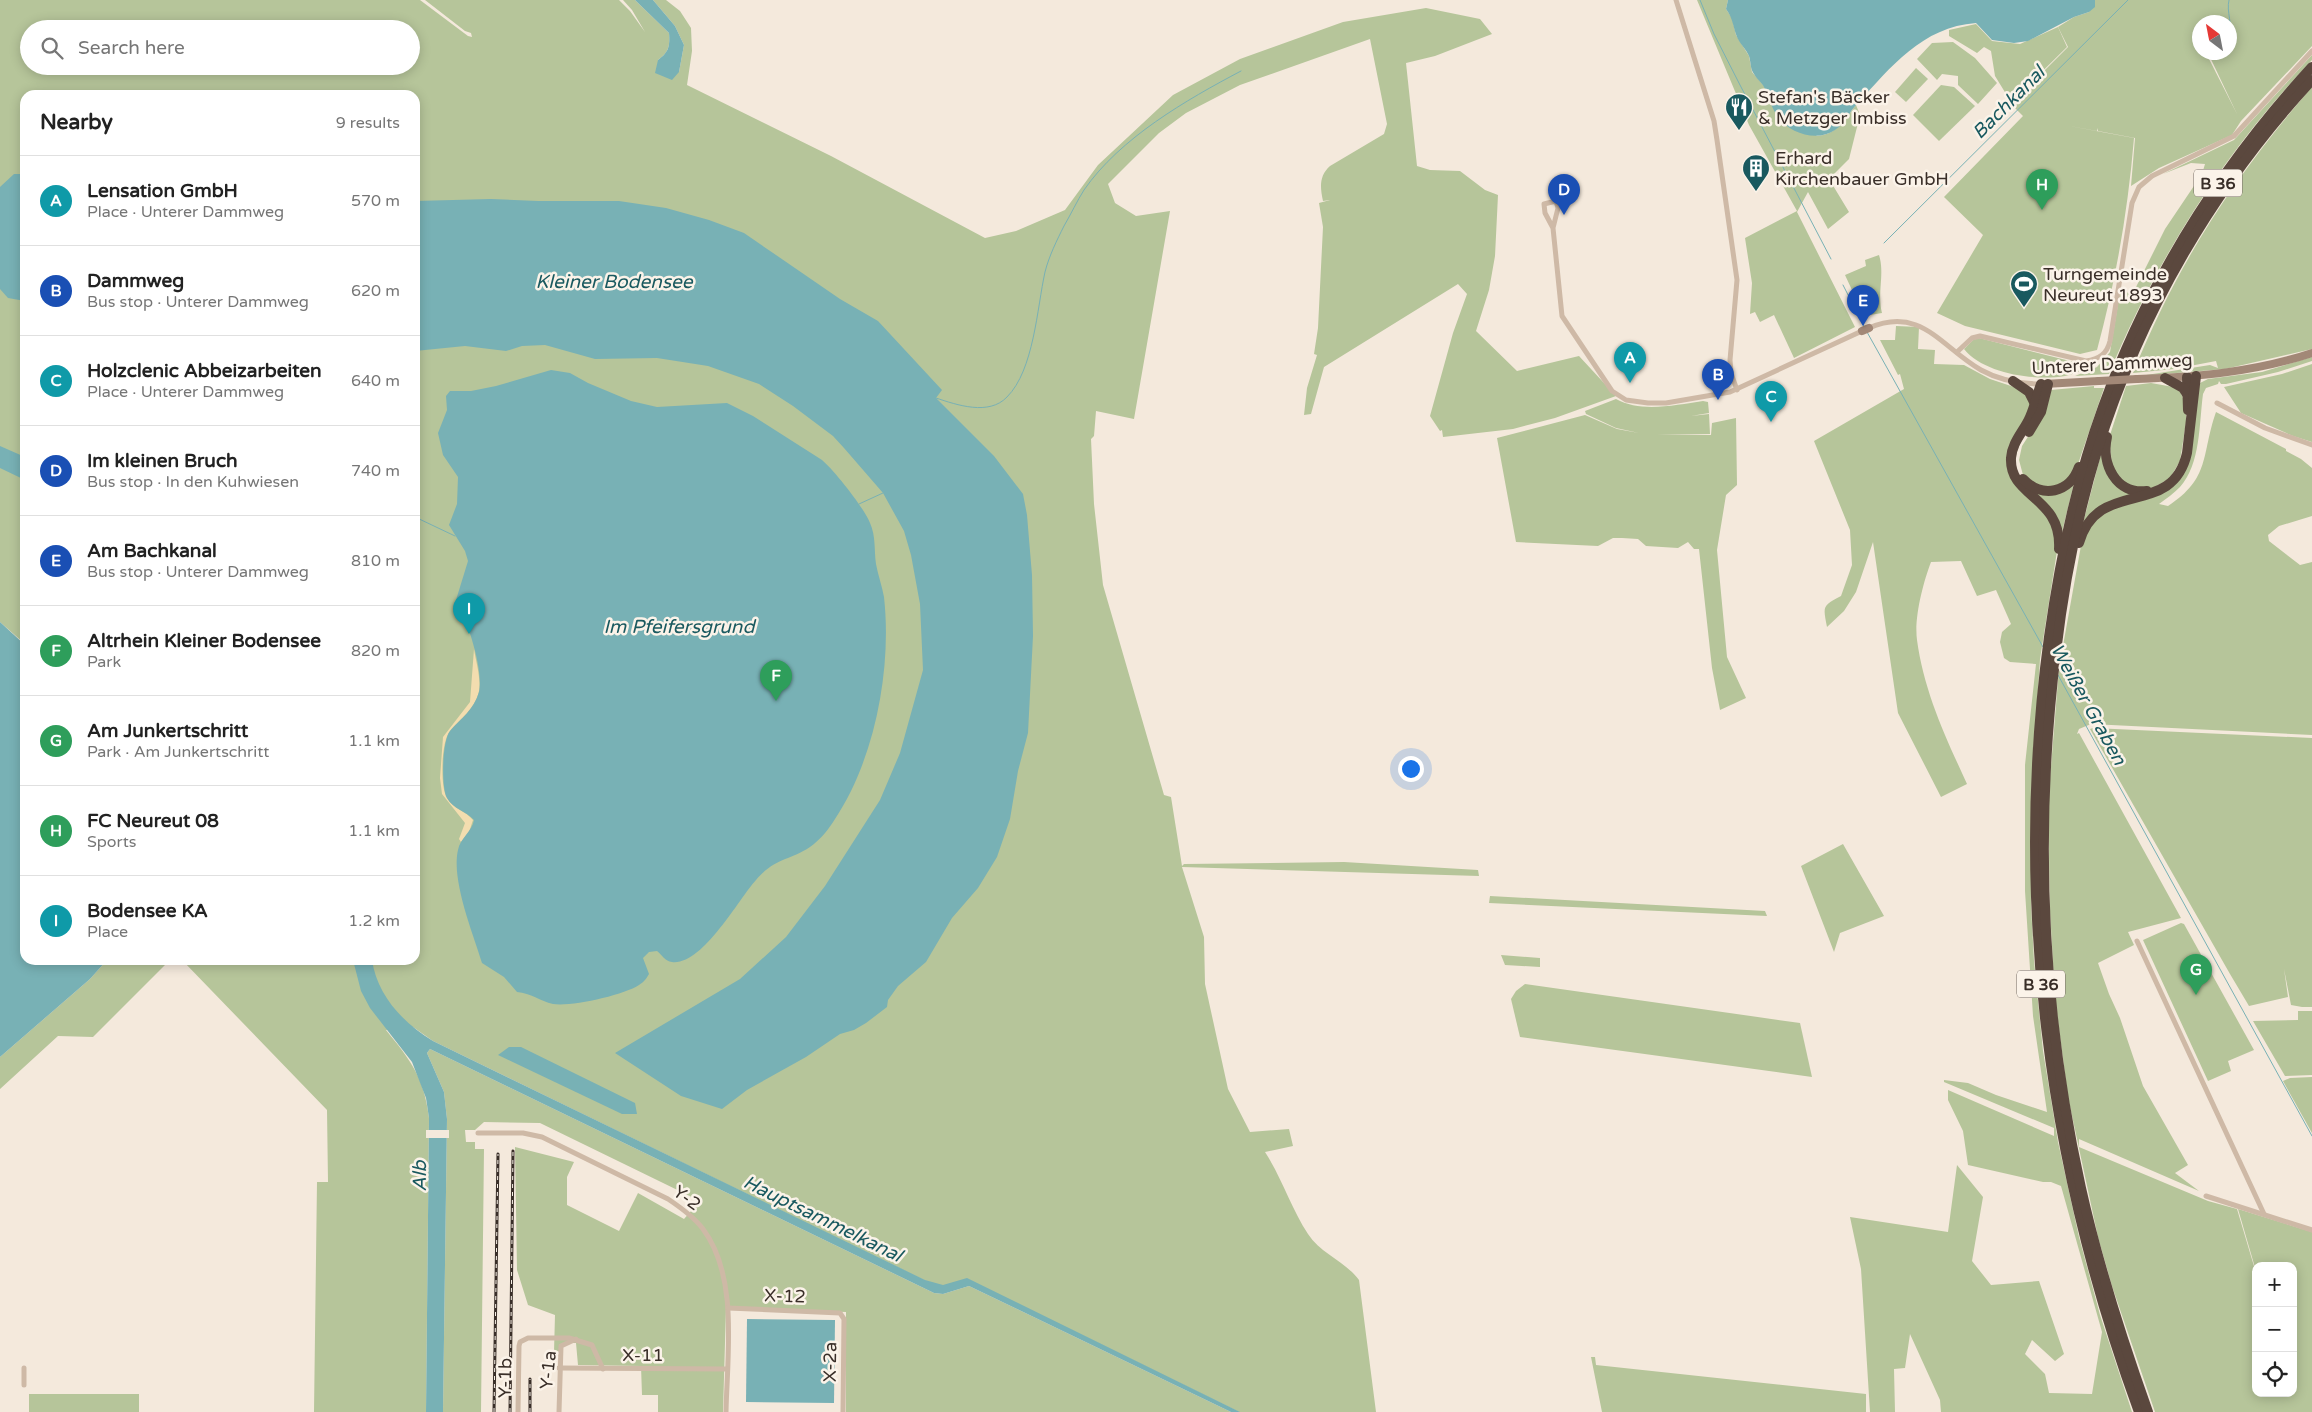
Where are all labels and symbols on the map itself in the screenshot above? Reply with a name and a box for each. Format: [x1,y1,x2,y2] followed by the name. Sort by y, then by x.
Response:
[2192,15,2237,60] north arrow
[1968,60,2051,143] water label: Bachkanal
[1758,86,1907,129] place label: Stefan's Bäcker & Metzger Imbiss
[1724,92,1754,131] restaurant icon: Stefan's Bäcker & Metzger Imbiss
[1775,147,1949,190] place label: Erhard Kirchenbauer GmbH
[1741,153,1771,192] building icon: Erhard Kirchenbauer GmbH
[2026,169,2058,210] pin: H
[2194,170,2242,197] road number: B 36
[1548,174,1580,215] pin: D
[2043,263,2167,306] place label: Turngemeinde Neureut 1893
[2009,269,2039,308] sports icon: Turngemeinde Neureut 1893
[535,271,694,293] water label: Kleiner Bodensee
[1847,285,1879,326] pin: E
[1614,342,1646,383] pin: A
[2031,349,2193,379] street label: Unterer Dammweg
[1702,359,1734,400] pin: B
[1755,381,1787,422] pin: C
[453,593,485,634] pin: I
[604,616,756,638] water label: Im Pfeifersgrund
[2046,640,2131,769] water label: Weißer Graben
[760,660,792,701] pin: F
[1398,756,1424,782] your location
[2180,954,2212,995] pin: G
[2017,971,2065,998] road number: B 36
[409,1160,431,1191] water label: Alb
[740,1171,907,1268] water label: Hauptsammelkanal
[669,1181,705,1215] street label: Y-2
[764,1284,806,1308] street label: X-12
[819,1342,841,1382] street label: X-2a
[622,1344,664,1366] street label: X-11
[535,1349,561,1391] street label: Y-1a
[494,1358,516,1398] street label: Y-1b

